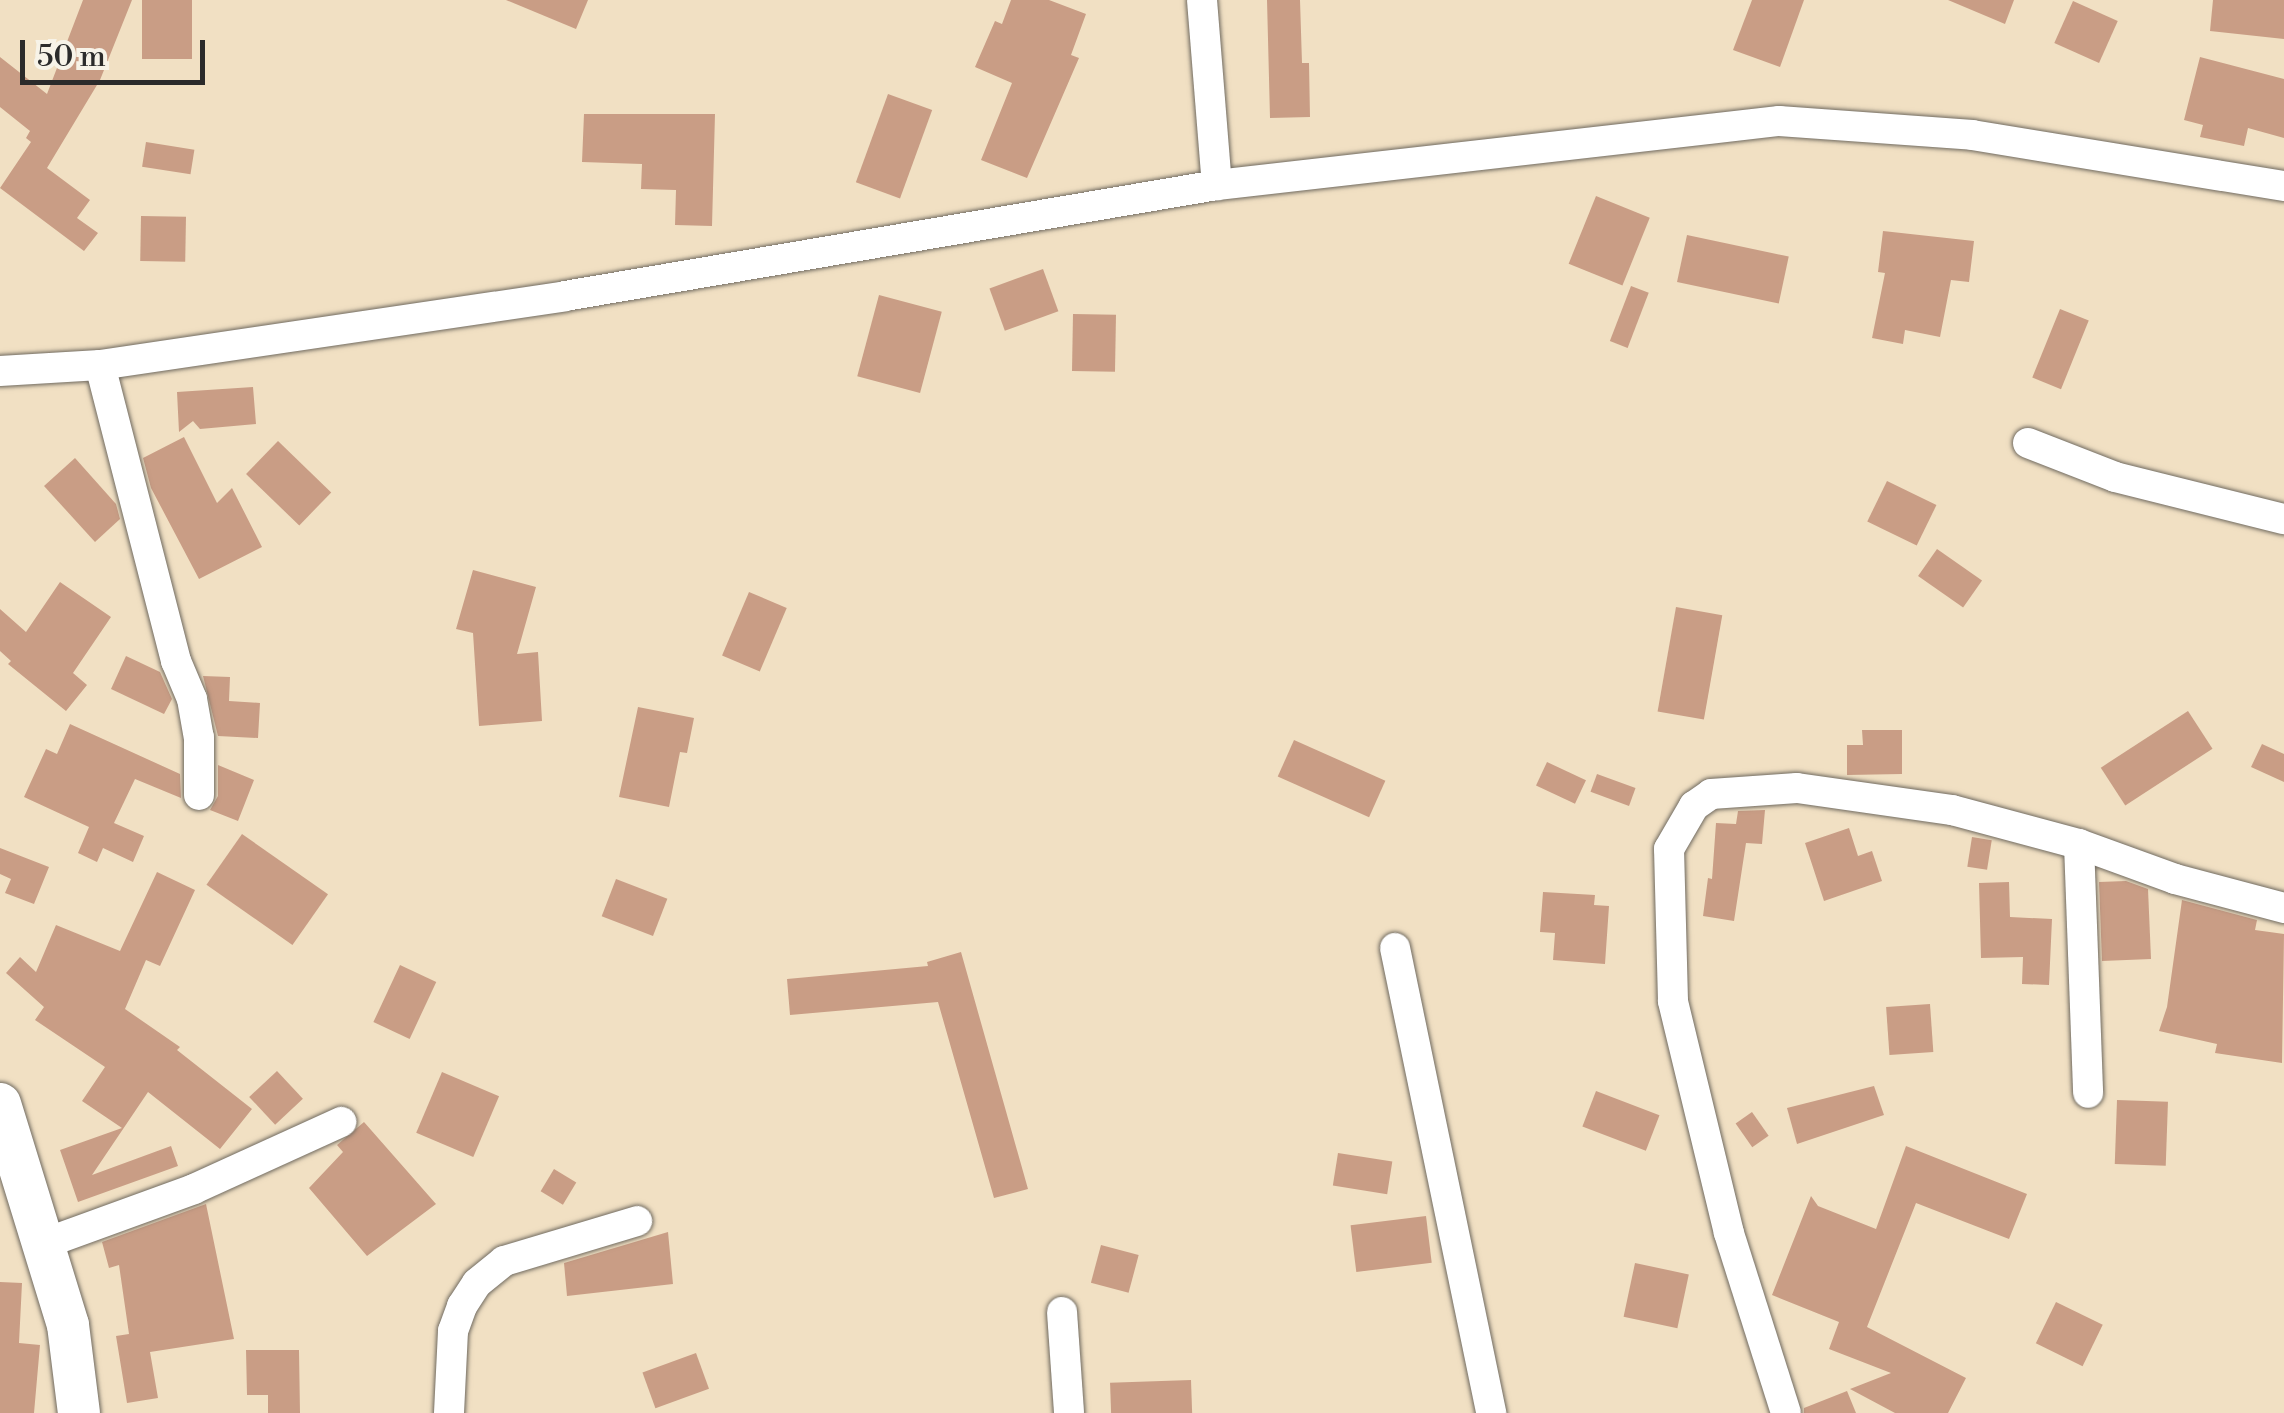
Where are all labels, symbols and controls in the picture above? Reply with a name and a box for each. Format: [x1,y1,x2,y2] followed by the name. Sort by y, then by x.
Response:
[25,20,210,82] scale bar
[37,38,106,76] text: 50 m

